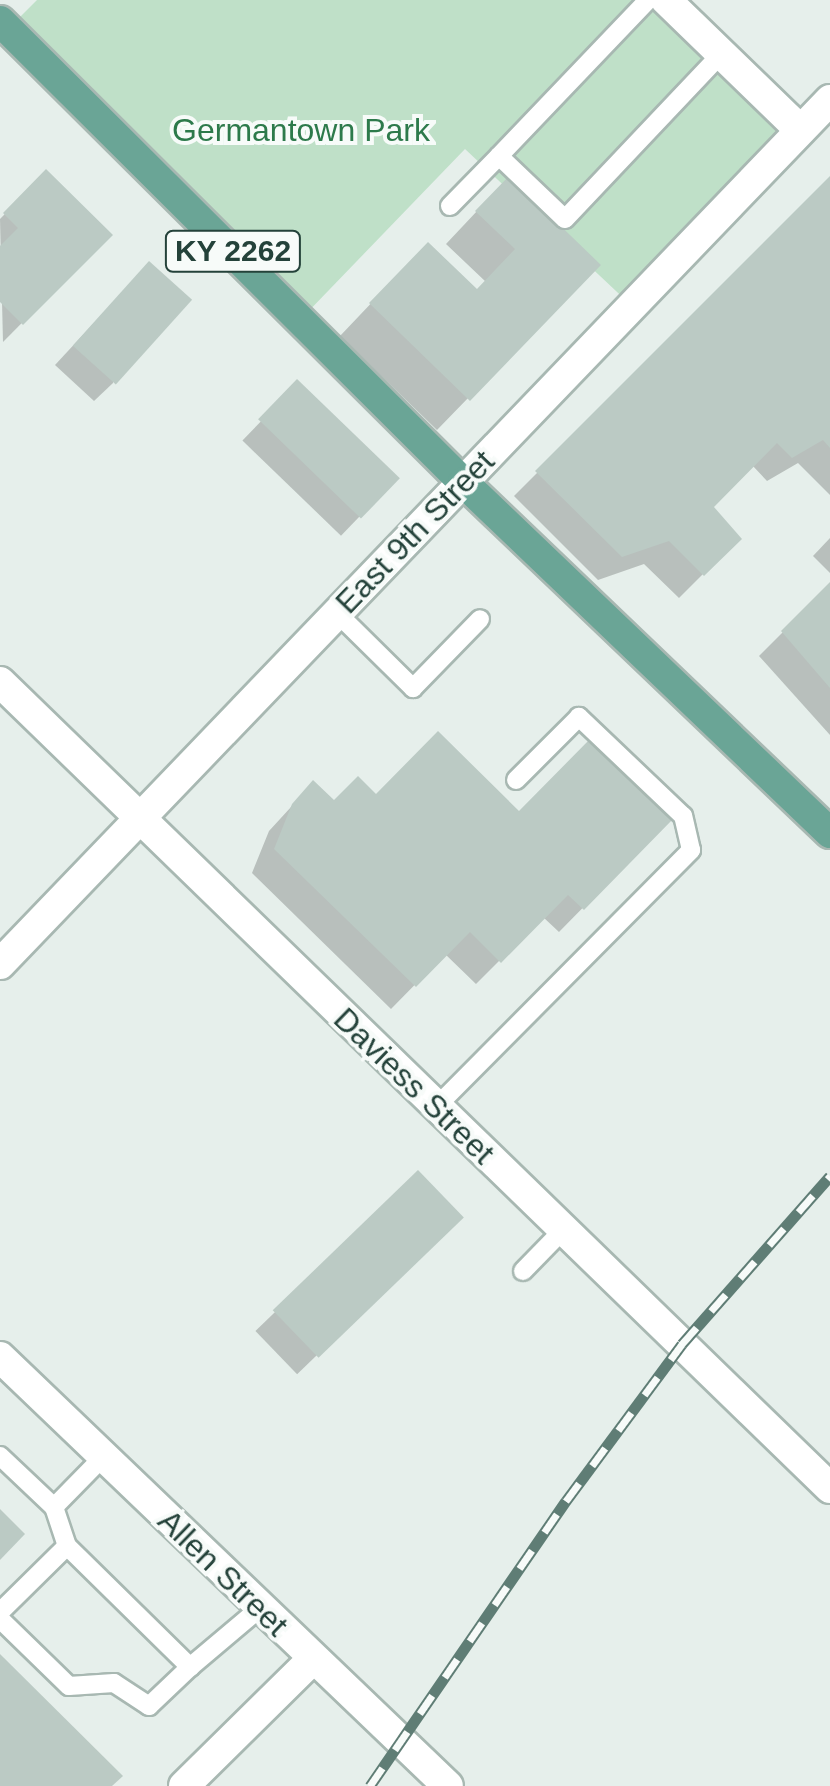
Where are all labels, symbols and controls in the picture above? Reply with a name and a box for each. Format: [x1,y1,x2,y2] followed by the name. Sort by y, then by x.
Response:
[172,111,430,149] park label: Germantown Park
[163,226,303,276] road number: KY 2262
[328,443,502,621] street label: East 9th Street
[326,1000,502,1172] street label: Daviess Street
[150,1502,296,1644] street label: Allen Street

